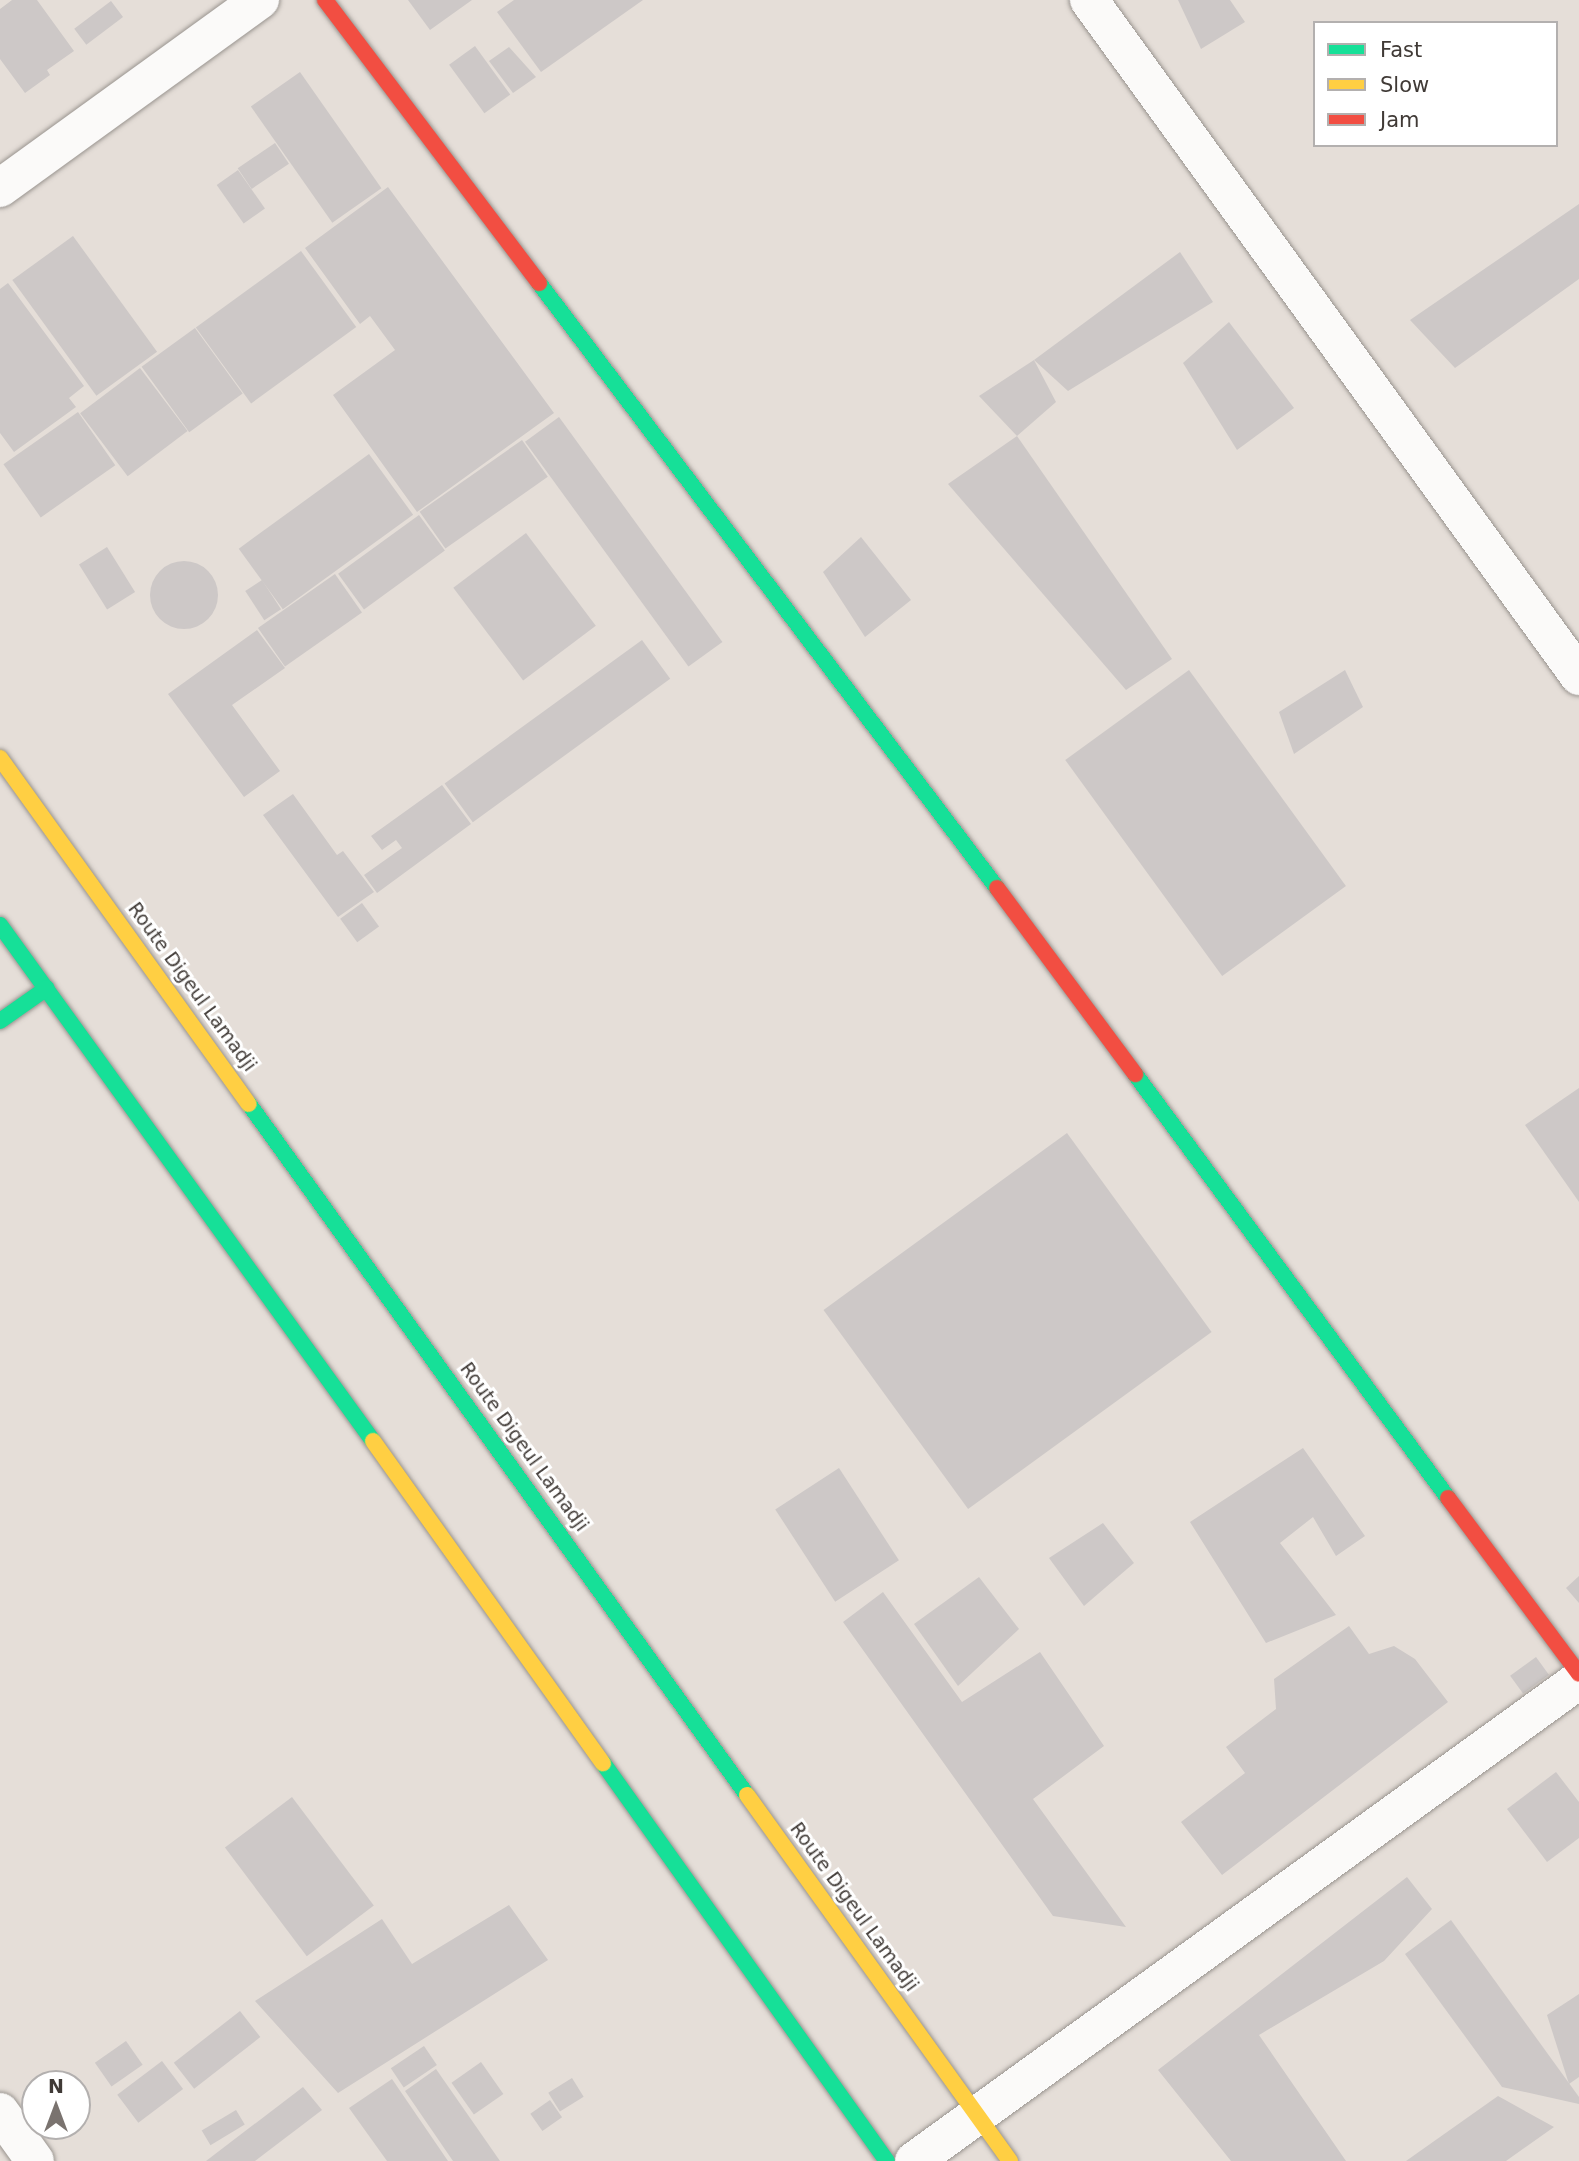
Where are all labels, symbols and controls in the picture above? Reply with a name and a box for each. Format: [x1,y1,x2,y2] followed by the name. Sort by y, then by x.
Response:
[1313,21,1558,147] legend
[1380,38,1422,62] text: Fast
[1380,73,1429,97] text: Slow
[1380,108,1420,132] text: Jam
[123,898,261,1076] street label: Route Digeul Lamadji
[455,1358,593,1536] street label: Route Digeul Lamadji
[785,1818,923,1996] street label: Route Digeul Lamadji
[21,2070,91,2140] north arrow
[48,2075,64,2097] text: N

